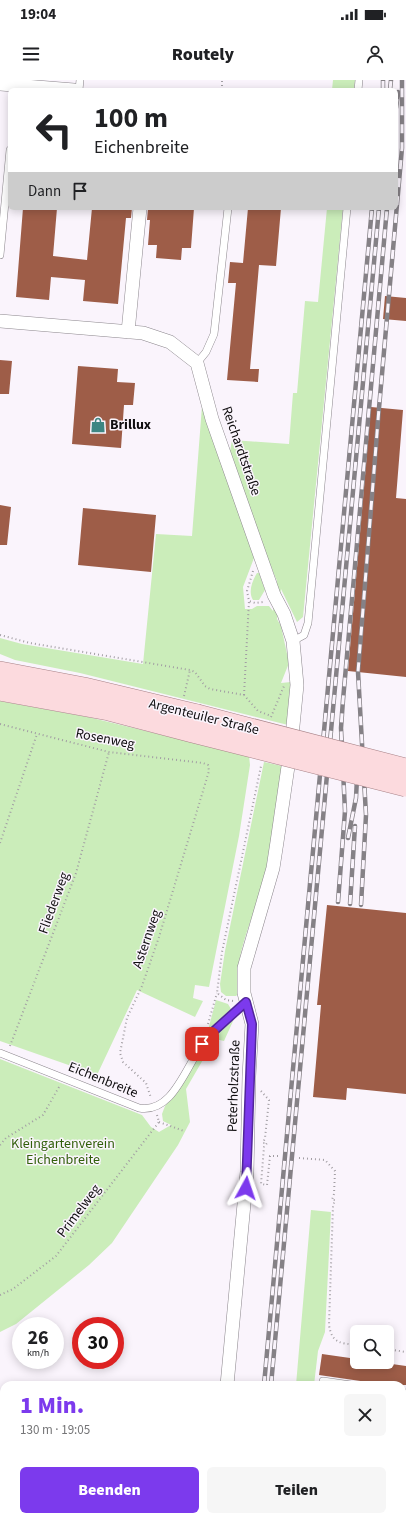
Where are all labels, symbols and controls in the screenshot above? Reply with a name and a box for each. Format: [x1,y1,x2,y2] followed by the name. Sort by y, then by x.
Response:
[20,4,56,25] text: 19:04
[172,42,234,67] text: Routely
[20,43,42,65] icon: menu
[364,43,386,65] icon: person
[94,98,168,138] text: 100 m
[28,104,80,156] icon: left
[94,135,189,160] text: Eichenbreite
[69,180,91,202] icon: arrive
[28,181,61,202] text: Dann
[216,404,266,498] street label: Reichardtstraße
[110,415,151,435] place label: Brillux
[89,416,107,434] shop icon: Brillux
[147,694,261,740] street label: Argenteuiler Straße
[74,723,136,755] street label: Rosenweg
[34,869,74,937] street label: Fliederweg
[128,907,166,971] street label: Asternweg
[185,1027,219,1061] pin
[191,1033,213,1055] icon: arrive
[222,1039,246,1133] street label: Peterholzstraße
[65,1057,141,1103] street label: Eichenbreite
[11,1134,115,1170] park label: Kleingartenverein Eichenbreite
[225,1167,267,1209] position arrow
[52,1180,106,1242] street label: Primelweg
[72,1317,124,1369] speed limit sign: 30
[27,1324,49,1352] text: 26
[350,1325,394,1369] map controls
[350,1325,394,1369] button: search
[27,1346,49,1360] text: km/h
[20,1388,84,1423] text: 1 Min.
[344,1394,386,1436] button: close
[20,1421,90,1439] text: 130 m · 19:05
[20,1467,199,1513] button: Beenden
[207,1467,386,1513] button: Teilen

